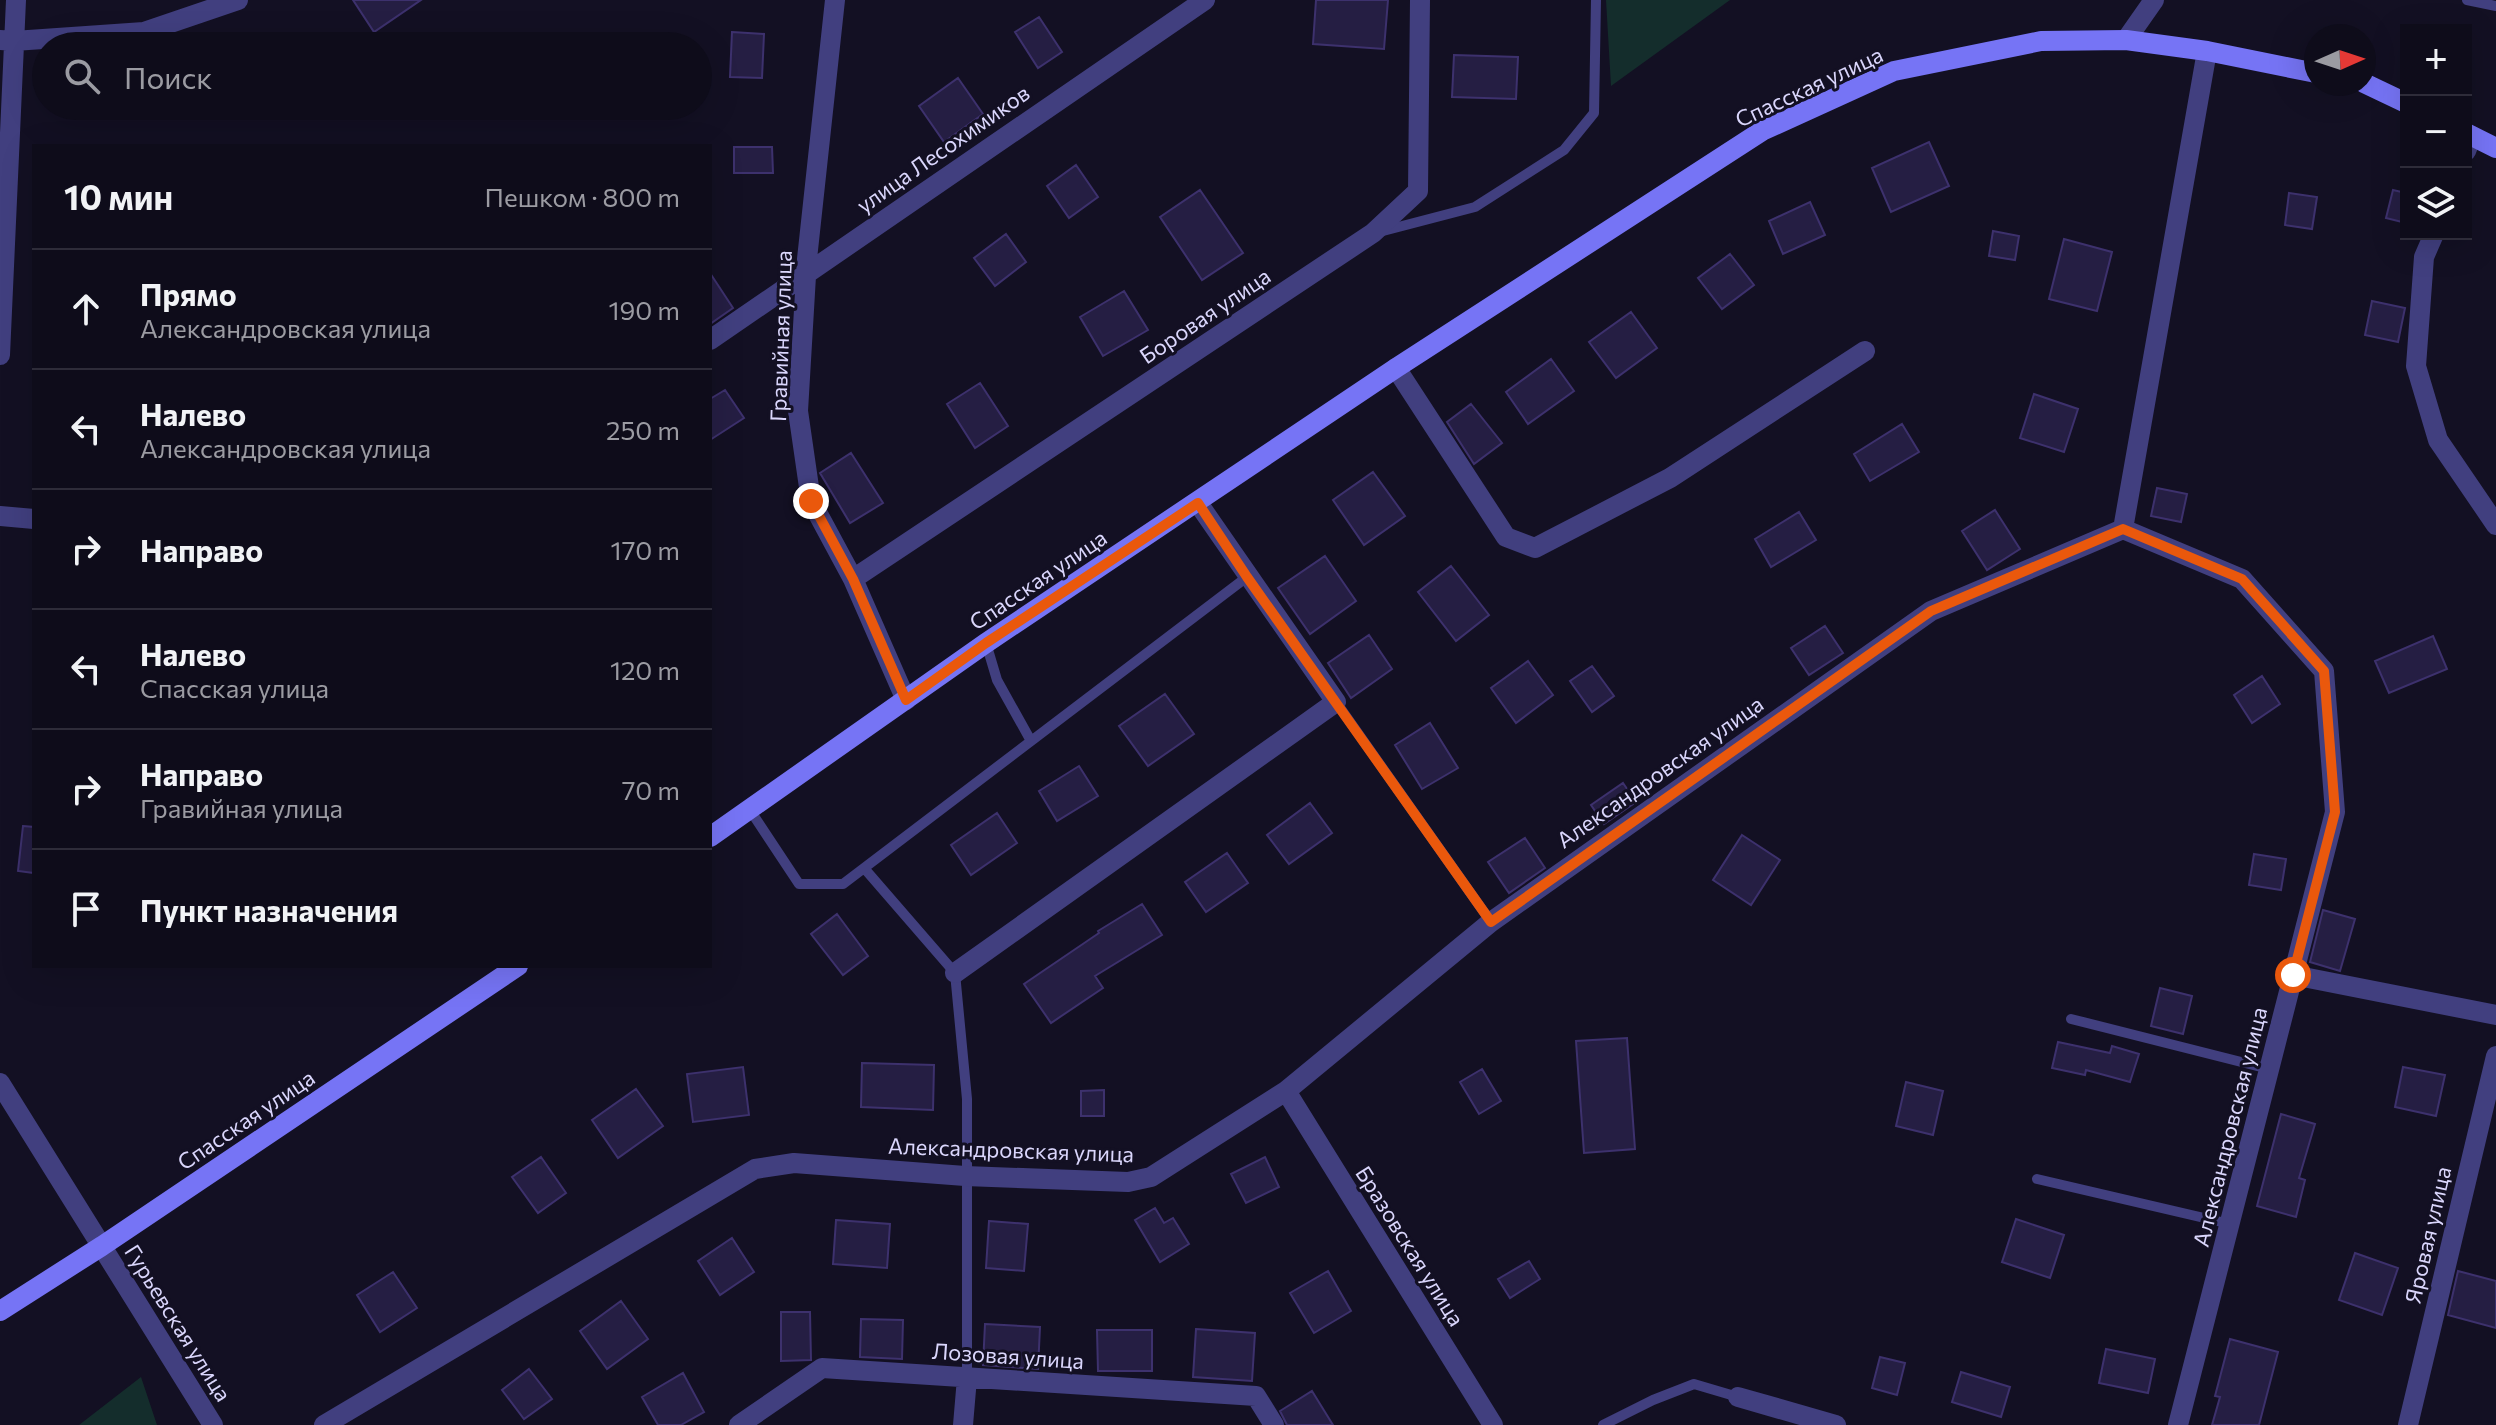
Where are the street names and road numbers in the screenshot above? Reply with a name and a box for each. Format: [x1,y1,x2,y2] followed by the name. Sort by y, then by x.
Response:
[1731,41,1887,133] street label: Спасская улица
[851,79,1034,218] street label: улица Лесохимиков
[764,250,797,422] street label: Гравийная улица
[1134,262,1275,369] street label: Боровая улица
[964,524,1112,635] street label: Спасская улица
[1551,690,1768,853] street label: Александровская улица
[2187,1004,2272,1250] street label: Александровская улица
[172,1064,320,1175] street label: Спасская улица
[888,1132,1134,1167] street label: Александровская улица
[1350,1161,1471,1331] street label: Бразовская улица
[2399,1164,2456,1306] street label: Яровая улица
[119,1239,238,1406] street label: Гурьевская улица
[931,1337,1085,1374] street label: Лозовая улица

